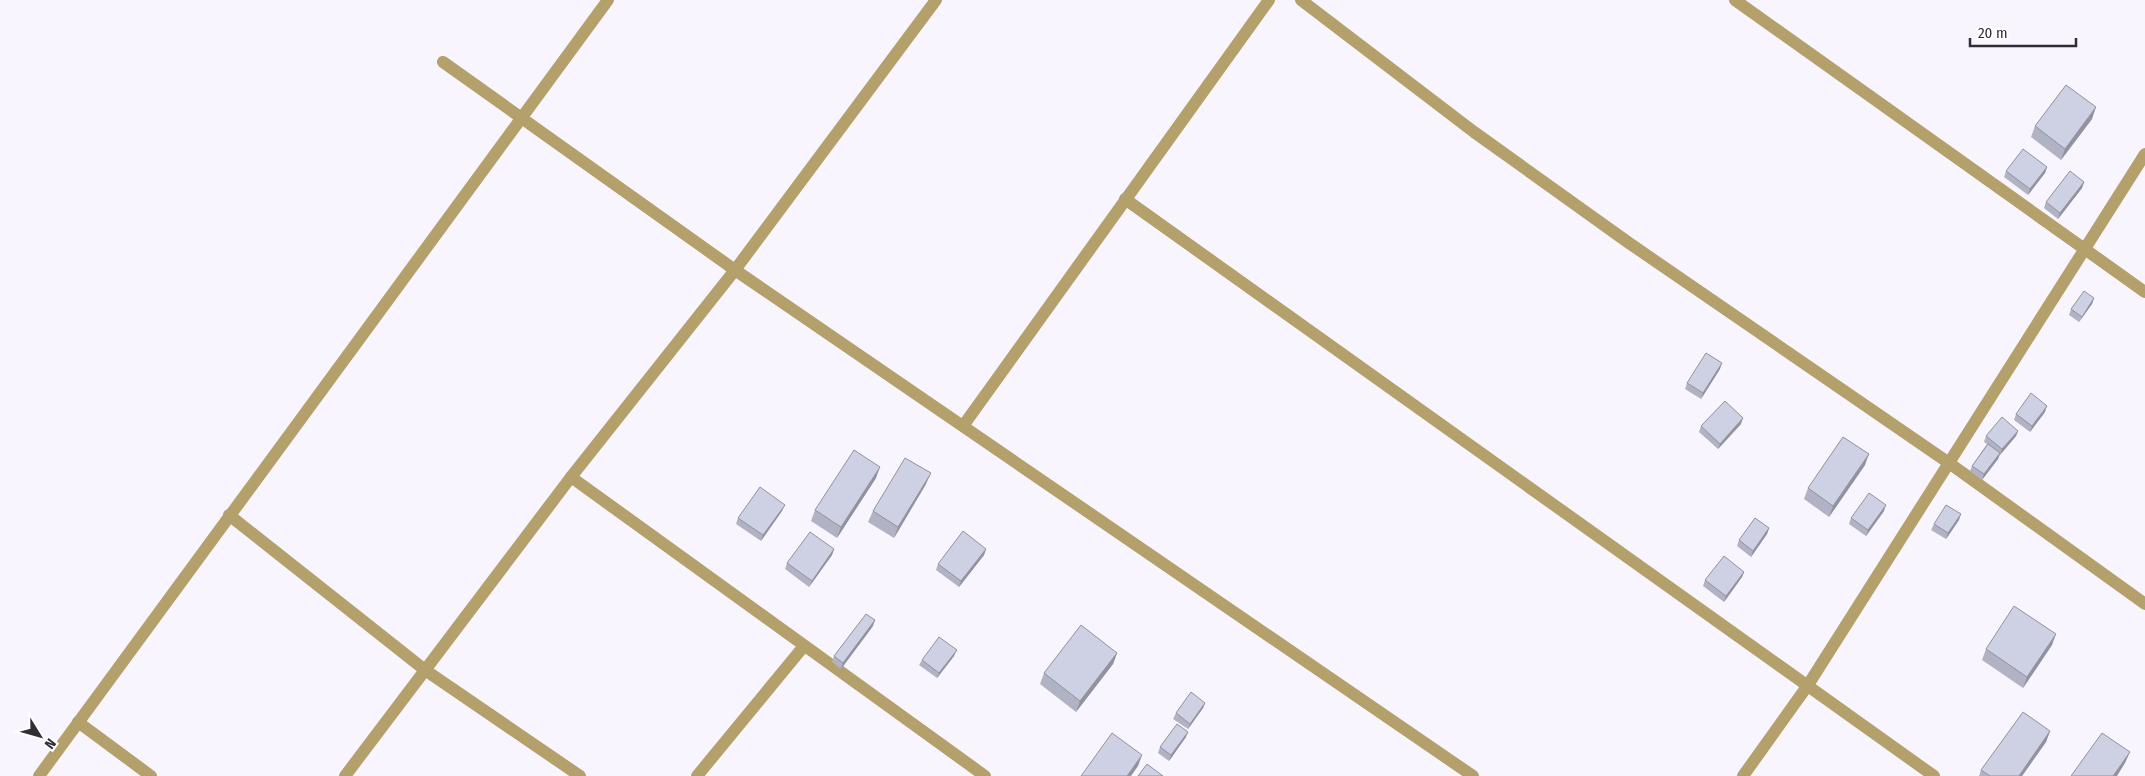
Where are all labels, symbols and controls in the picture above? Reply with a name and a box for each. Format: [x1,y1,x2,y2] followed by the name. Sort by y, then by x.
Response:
[1970,15,2076,47] scale bar
[1978,24,2008,42] text: 20 m
[15,711,65,761] north arrow
[41,735,59,752] text: N

